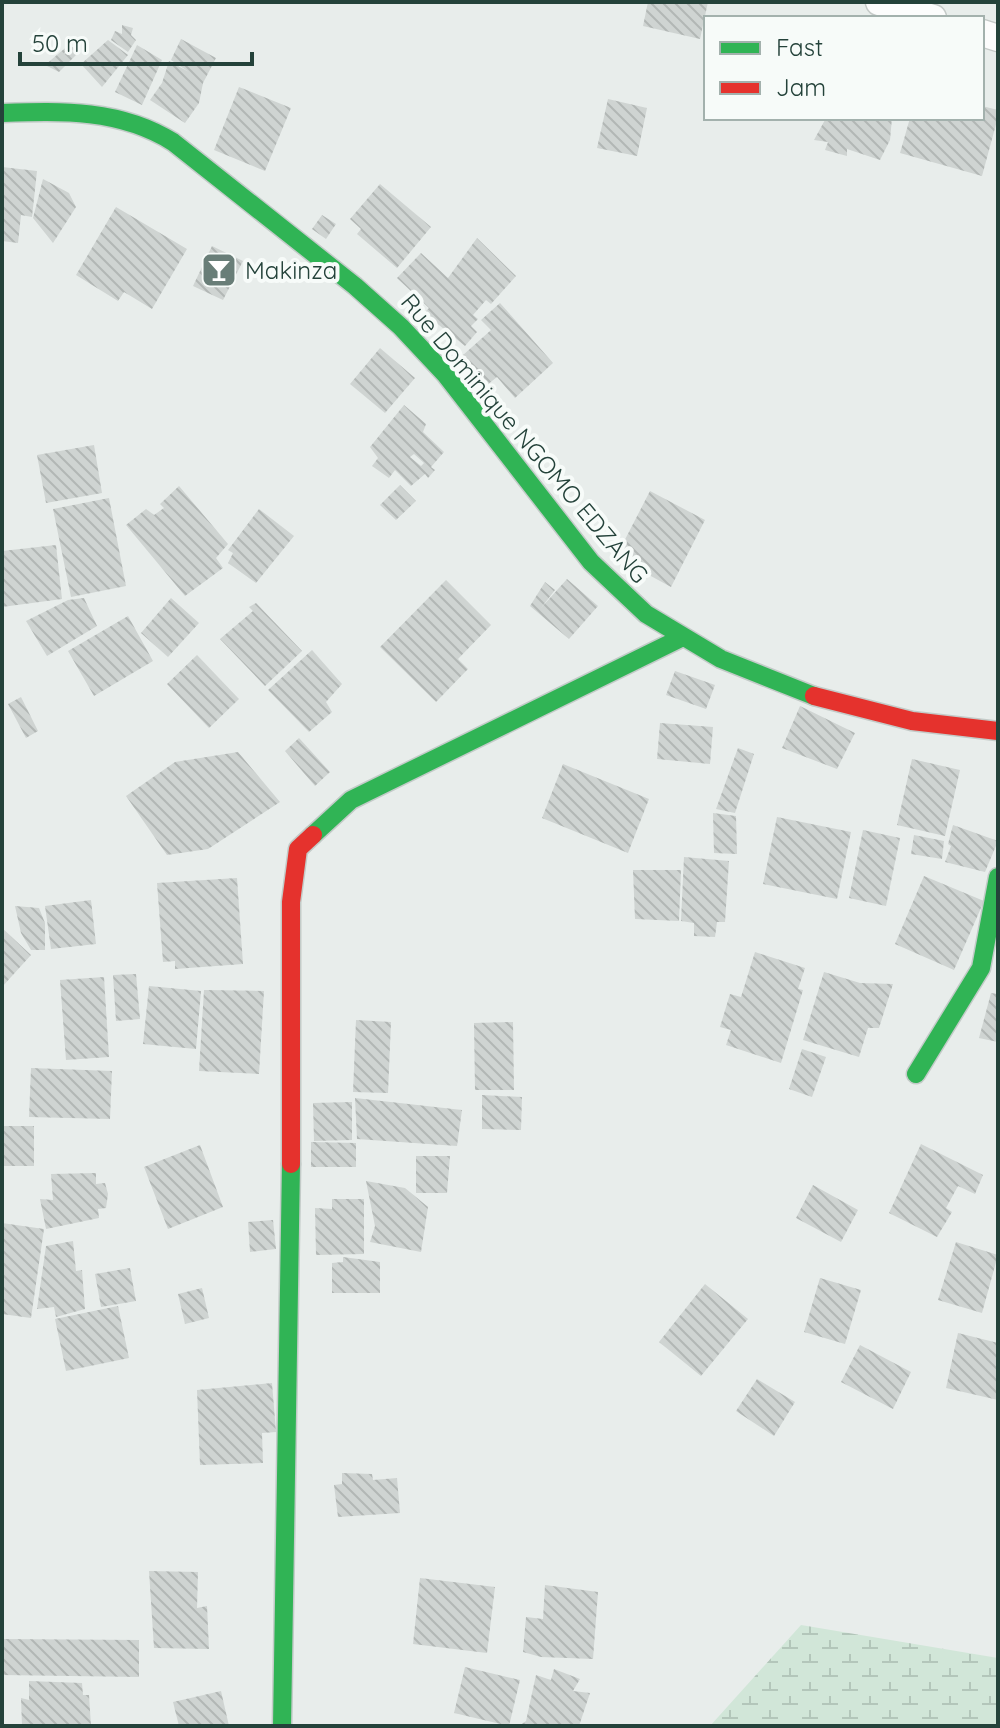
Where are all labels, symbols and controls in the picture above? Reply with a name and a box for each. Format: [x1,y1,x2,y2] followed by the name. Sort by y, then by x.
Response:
[20,16,252,66] scale bar
[704,16,984,120] legend
[32,28,88,58] text: 50 m
[776,32,823,62] text: Fast
[776,72,826,102] text: Jam
[200,251,238,289] bar icon: Makinza
[245,255,337,285] place label: Makinza
[395,287,655,589] street label: Rue Dominique NGOMO EDZANG

